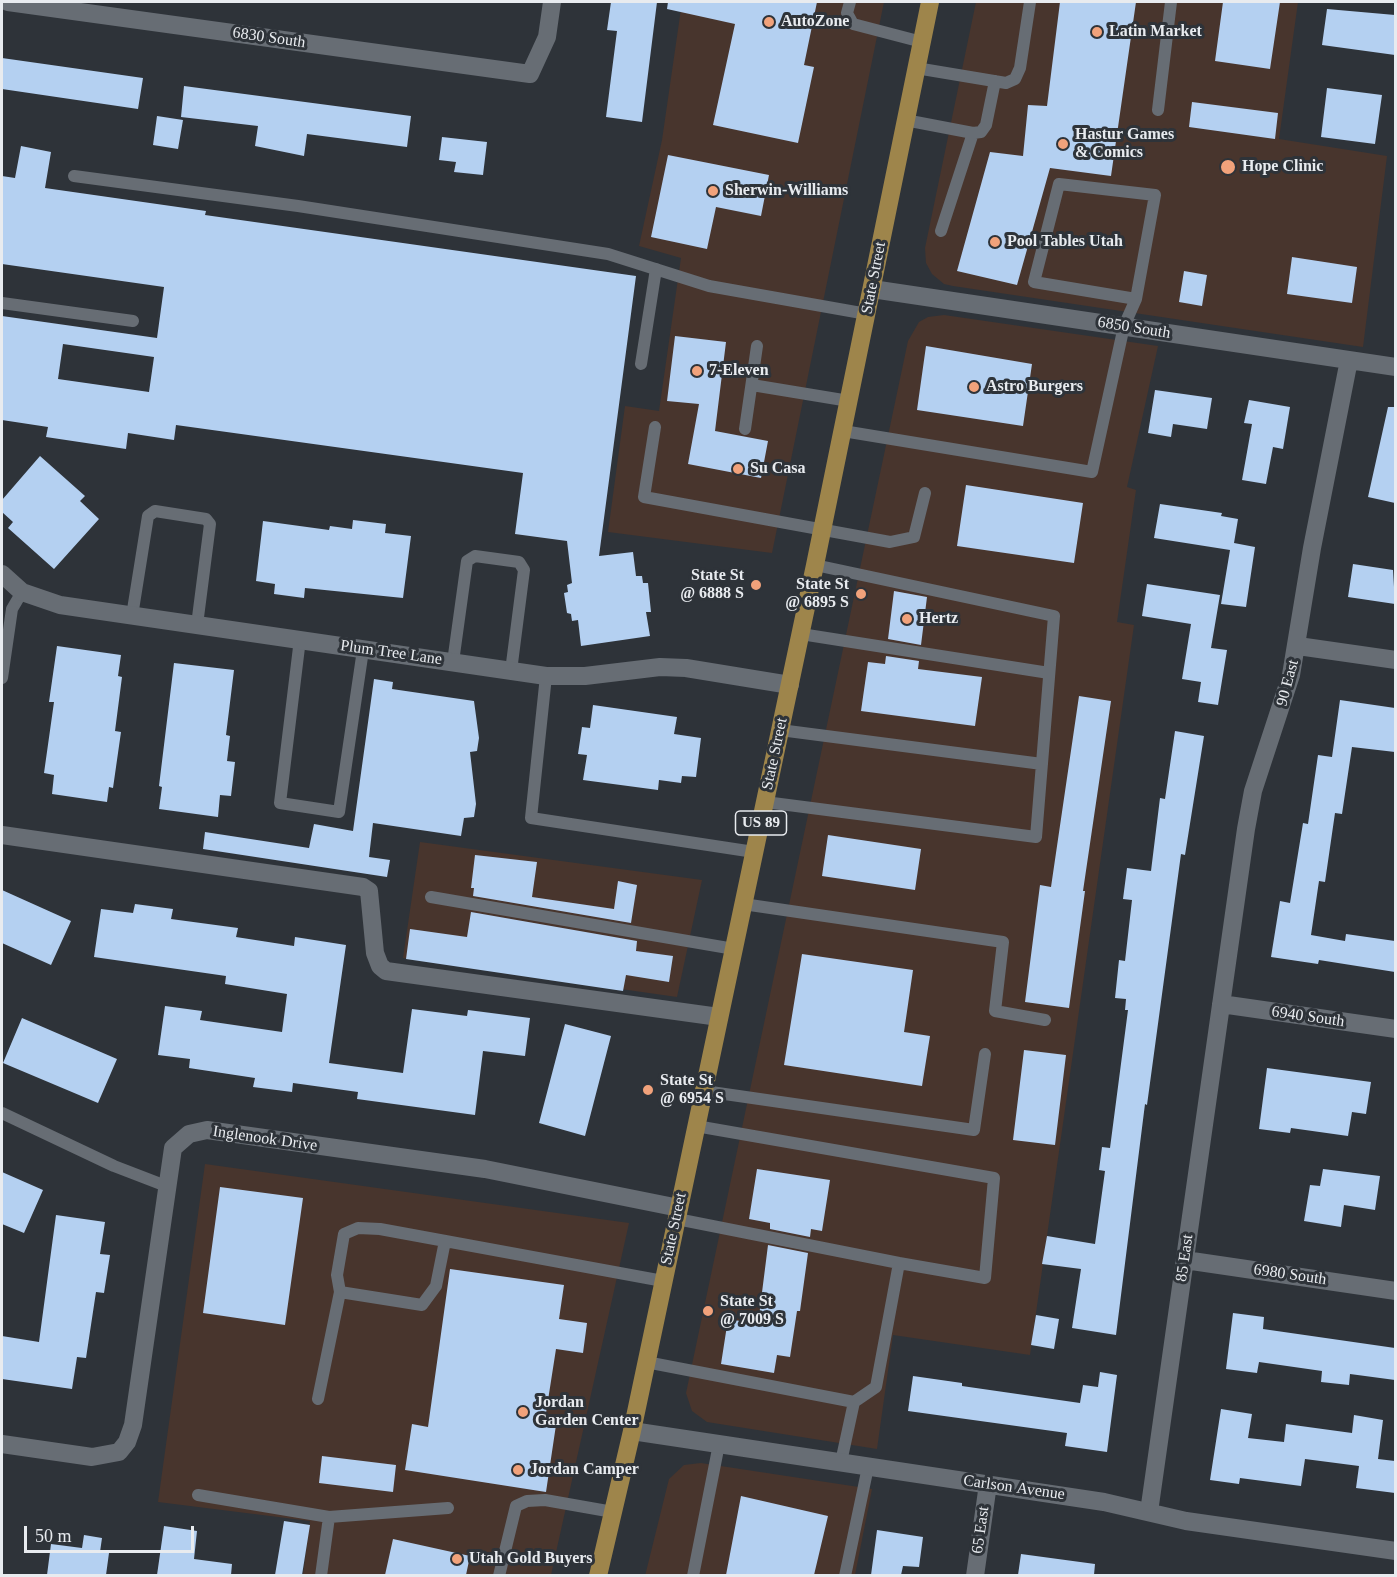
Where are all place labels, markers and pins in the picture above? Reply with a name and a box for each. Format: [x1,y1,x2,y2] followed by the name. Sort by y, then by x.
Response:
[781,12,849,32] place label: AutoZone
[762,15,776,29] marker: AutoZone
[1109,22,1202,42] place label: Latin Market
[1090,25,1104,39] marker: Latin Market
[1075,125,1174,163] place label: Hastur Games & Comics
[1056,137,1070,151] marker: Hastur Games & Comics
[1242,157,1323,177] place label: Hope Clinic
[1219,158,1237,176] marker: Hope Clinic
[725,181,848,201] place label: Sherwin-Williams
[706,184,720,198] marker: Sherwin-Williams
[1007,232,1123,252] place label: Pool Tables Utah
[988,235,1002,249] marker: Pool Tables Utah
[709,361,769,381] place label: 7-Eleven
[690,364,704,378] marker: 7-Eleven
[986,377,1083,397] place label: Astro Burgers
[967,380,981,394] marker: Astro Burgers
[750,459,806,479] place label: Su Casa
[731,462,745,476] marker: Su Casa
[680,566,744,604] place label: State St @ 6888 S
[785,575,849,613] place label: State St @ 6895 S
[749,578,763,592] marker: State St @ 6888 S
[854,587,868,601] marker: State St @ 6895 S
[919,609,958,629] place label: Hertz
[900,612,914,626] marker: Hertz
[660,1071,724,1109] place label: State St @ 6954 S
[641,1083,655,1097] marker: State St @ 6954 S
[720,1292,784,1330] place label: State St @ 7009 S
[701,1304,715,1318] marker: State St @ 7009 S
[535,1393,639,1431] place label: Jordan Garden Center
[516,1405,530,1419] marker: Jordan Garden Center
[530,1460,639,1480] place label: Jordan Camper
[511,1463,525,1477] marker: Jordan Camper
[469,1549,593,1569] place label: Utah Gold Buyers
[450,1552,464,1566] marker: Utah Gold Buyers

